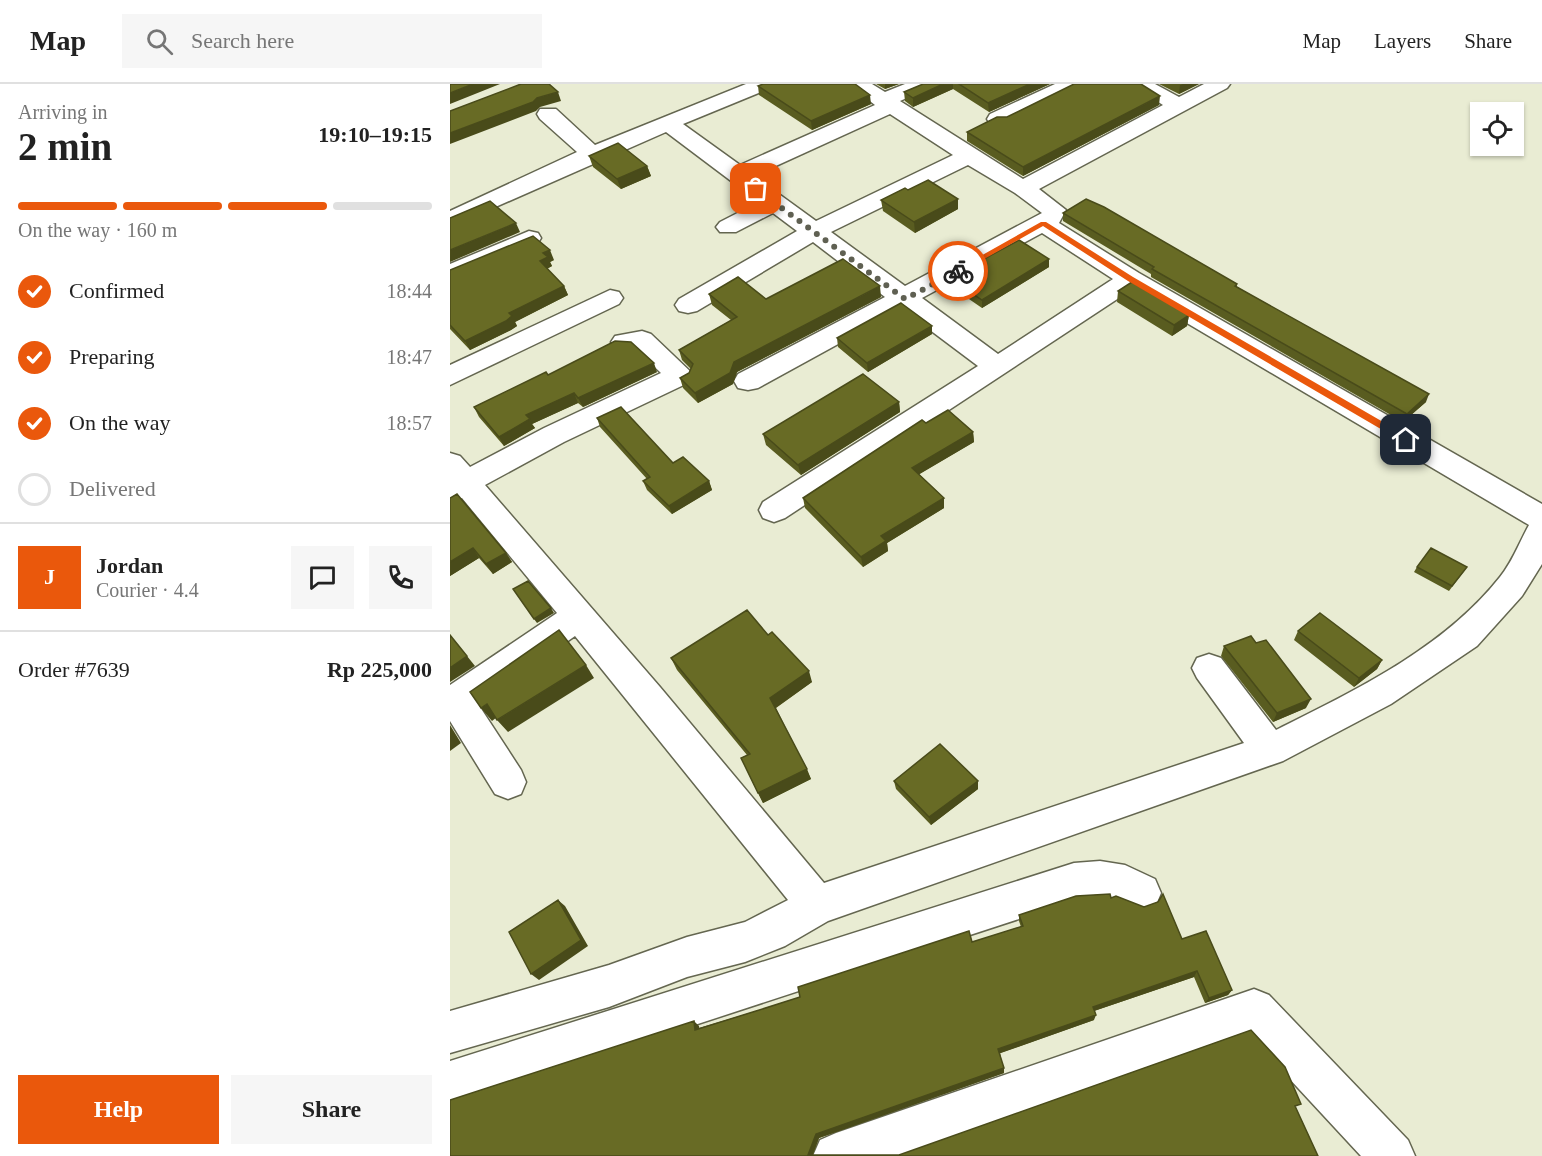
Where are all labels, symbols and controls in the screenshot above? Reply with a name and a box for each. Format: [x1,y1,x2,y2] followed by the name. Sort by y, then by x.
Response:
[122,14,542,68] search box
[30,25,86,56] text: Map
[143,25,176,58] icon: search
[191,28,294,53] text: Search here
[1303,29,1341,53] text: Map
[1374,29,1431,53] text: Layers
[1464,29,1512,53] text: Share
[18,101,107,123] text: Arriving in
[1470,102,1524,156] map controls
[1470,102,1524,156] button: locate
[318,122,432,147] text: 19:10–19:15
[18,125,112,168] text: 2 min
[730,163,781,214] pin
[739,172,772,205] icon: bag
[18,219,177,241] text: On the way · 160 m
[928,241,988,301] courier
[942,255,975,288] icon: bike
[18,275,51,308] icon: check
[69,278,164,303] text: Confirmed
[386,280,432,302] text: 18:44
[18,341,51,374] icon: check
[69,344,155,369] text: Preparing
[386,346,432,368] text: 18:47
[18,407,51,440] icon: check
[69,410,170,435] text: On the way
[386,412,432,434] text: 18:57
[1380,414,1431,465] pin
[1389,423,1422,456] icon: home
[69,476,156,501] text: Delivered
[291,546,354,609] button: chat
[369,546,432,609] button: phone
[96,553,163,578] text: Jordan
[44,564,55,589] text: J
[96,579,199,601] text: Courier · 4.4
[18,657,130,682] text: Order #7639
[327,657,432,682] text: Rp 225,000
[18,1075,219,1144] button: Help
[231,1075,432,1144] button: Share

